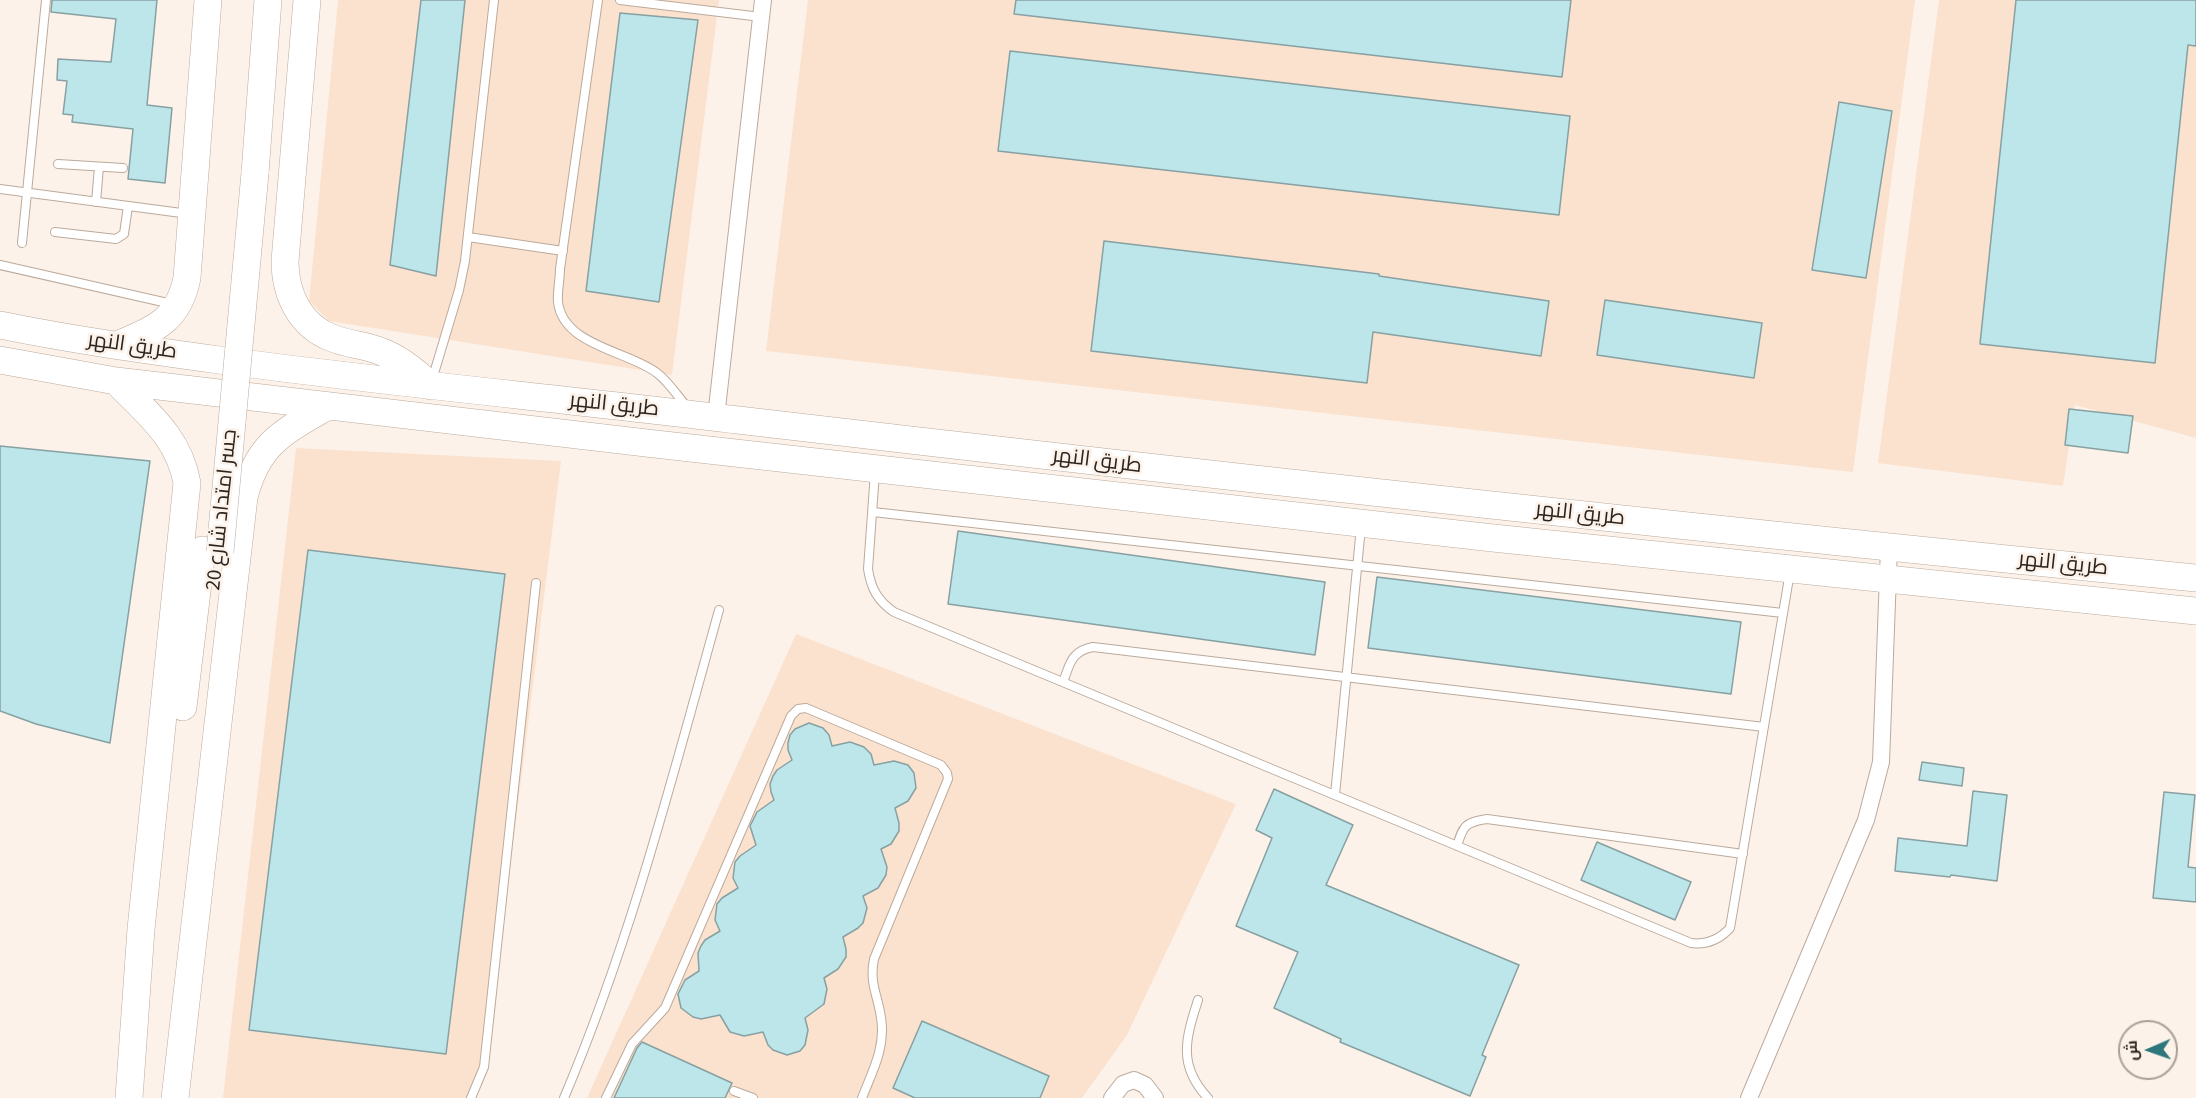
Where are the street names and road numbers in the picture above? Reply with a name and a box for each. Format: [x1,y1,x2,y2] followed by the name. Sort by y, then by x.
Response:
[86,328,178,366] street label: طريق النهر
[568,389,660,423] street label: طريق النهر
[202,428,244,592] street label: جسر امتداد شارع 20
[1051,444,1143,480] street label: طريق النهر
[1534,498,1626,532] street label: طريق النهر
[2017,548,2109,582] street label: طريق النهر

